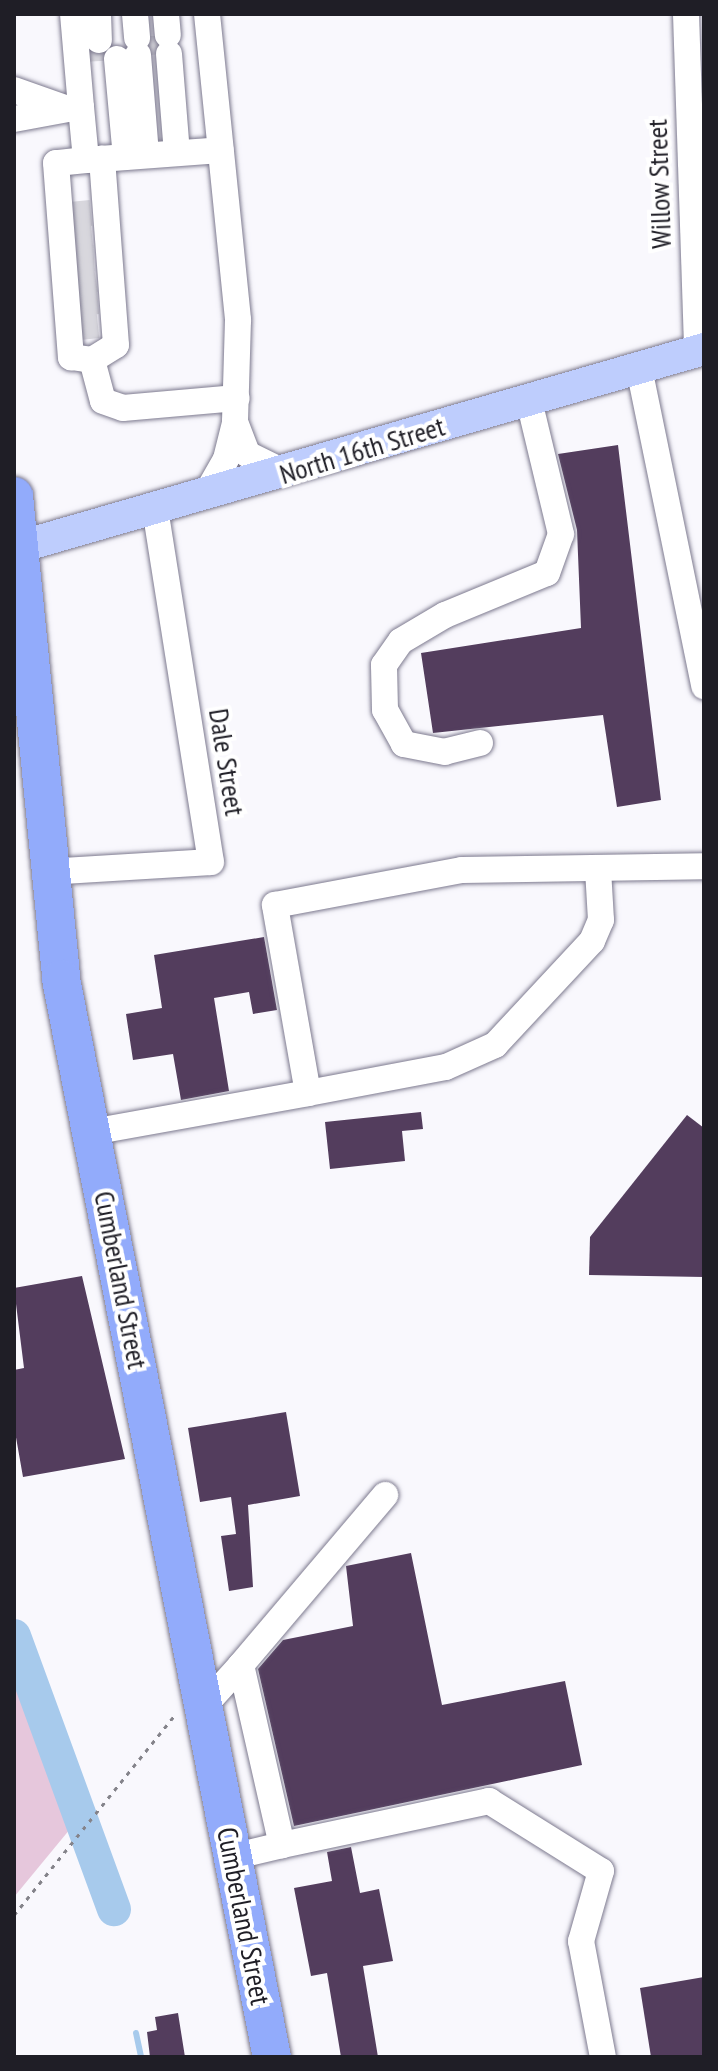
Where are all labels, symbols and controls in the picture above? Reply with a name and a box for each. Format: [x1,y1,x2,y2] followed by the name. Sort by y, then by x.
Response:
[640,118,678,250] street label: Willow Street
[276,409,448,491] street label: North 16th Street
[202,706,252,818] street label: Dale Street
[87,1188,155,1372] street label: Cumberland Street
[210,1824,278,2008] street label: Cumberland Street

